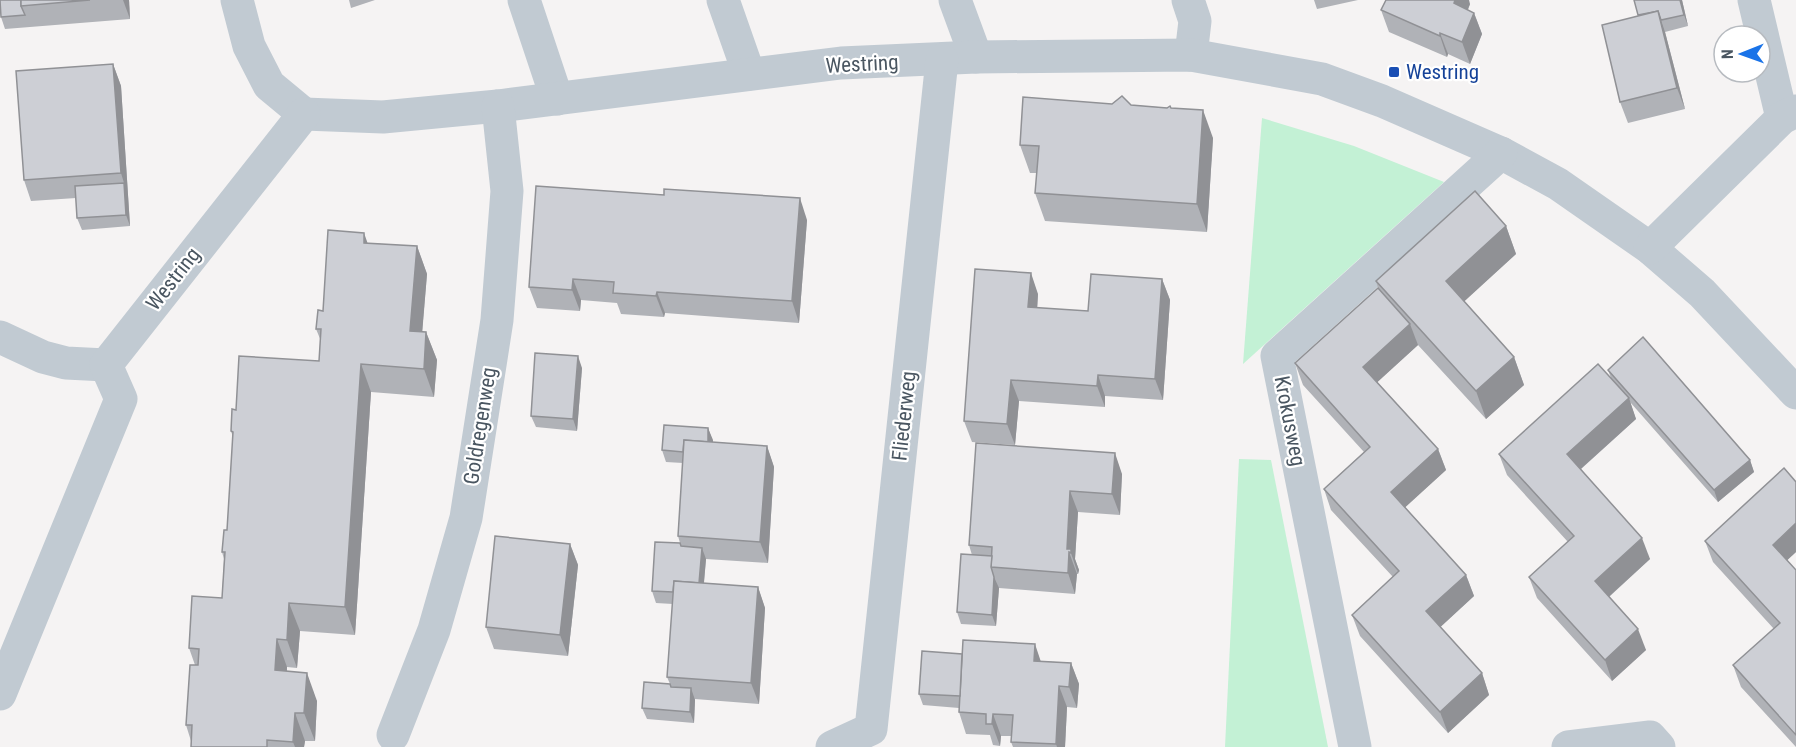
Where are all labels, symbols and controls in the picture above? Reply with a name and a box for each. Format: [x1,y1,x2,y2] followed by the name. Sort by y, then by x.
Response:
[1712,24,1772,84] north arrow
[1718,49,1737,59] text: N
[825,50,899,78] street label: Westring
[1406,60,1479,84] place label: Westring
[1387,65,1401,79] marker: Westring
[141,243,205,315] street label: Westring
[459,366,501,486] street label: Goldregenweg
[887,370,921,462] street label: Fliederweg
[1270,374,1310,468] street label: Krokusweg

